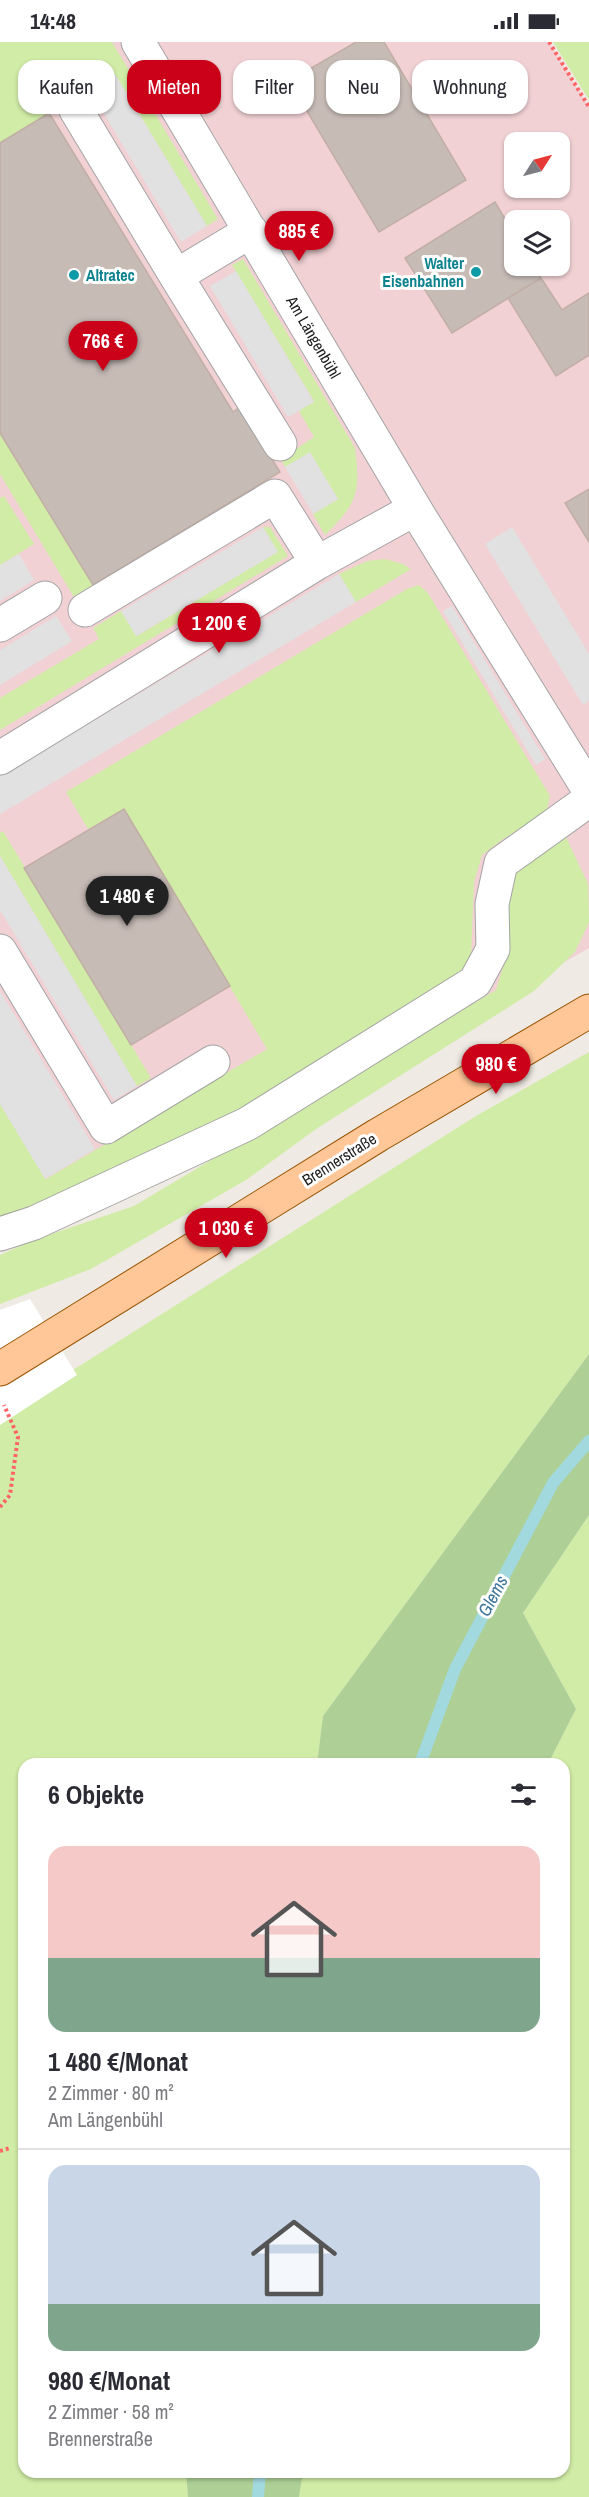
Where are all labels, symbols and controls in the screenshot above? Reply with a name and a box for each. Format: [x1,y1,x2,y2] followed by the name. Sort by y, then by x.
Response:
[30,6,76,36] text: 14:48
[18,60,115,114] chip: Kaufen
[127,60,221,114] chip: Mieten
[233,60,314,114] chip: Filter
[326,60,400,114] chip: Neu
[412,60,528,114] chip: Wohnung
[504,132,570,198] north arrow
[504,132,570,276] map controls
[504,210,570,276] button: layers
[257,211,341,262] pin: 885 €
[278,217,320,244] text: 885 €
[382,252,465,292] place label: Walter Eisenbahnen
[86,264,135,286] place label: Altratec
[469,265,483,279] marker: Walter Eisenbahnen
[67,268,81,282] marker: Altratec
[281,291,347,382] street label: Am Längenbühl
[61,321,145,372] pin: 766 €
[82,327,124,354] text: 766 €
[164,603,274,654] pin: 1 200 €
[192,609,246,636] text: 1 200 €
[72,876,182,927] pin: 1 480 €
[100,882,154,909] text: 1 480 €
[454,1044,538,1095] pin: 980 €
[475,1050,517,1077] text: 980 €
[298,1127,380,1191] street label: Brennerstraße
[171,1208,281,1259] pin: 1 030 €
[199,1214,253,1241] text: 1 030 €
[472,1571,514,1620] water label: Glems
[48,1777,144,1812] text: 6 Objekte
[507,1778,540,1811] icon: filters
[240,1885,348,1993] icon: home
[48,2044,188,2079] text: 1 480 €/Monat
[48,2079,174,2106] text: 2 Zimmer · 80 m²
[48,2106,163,2133] text: Am Längenbühl
[240,2204,348,2312] icon: home
[48,2363,170,2398] text: 980 €/Monat
[48,2398,174,2425] text: 2 Zimmer · 58 m²
[48,2425,153,2452] text: Brennerstraße

